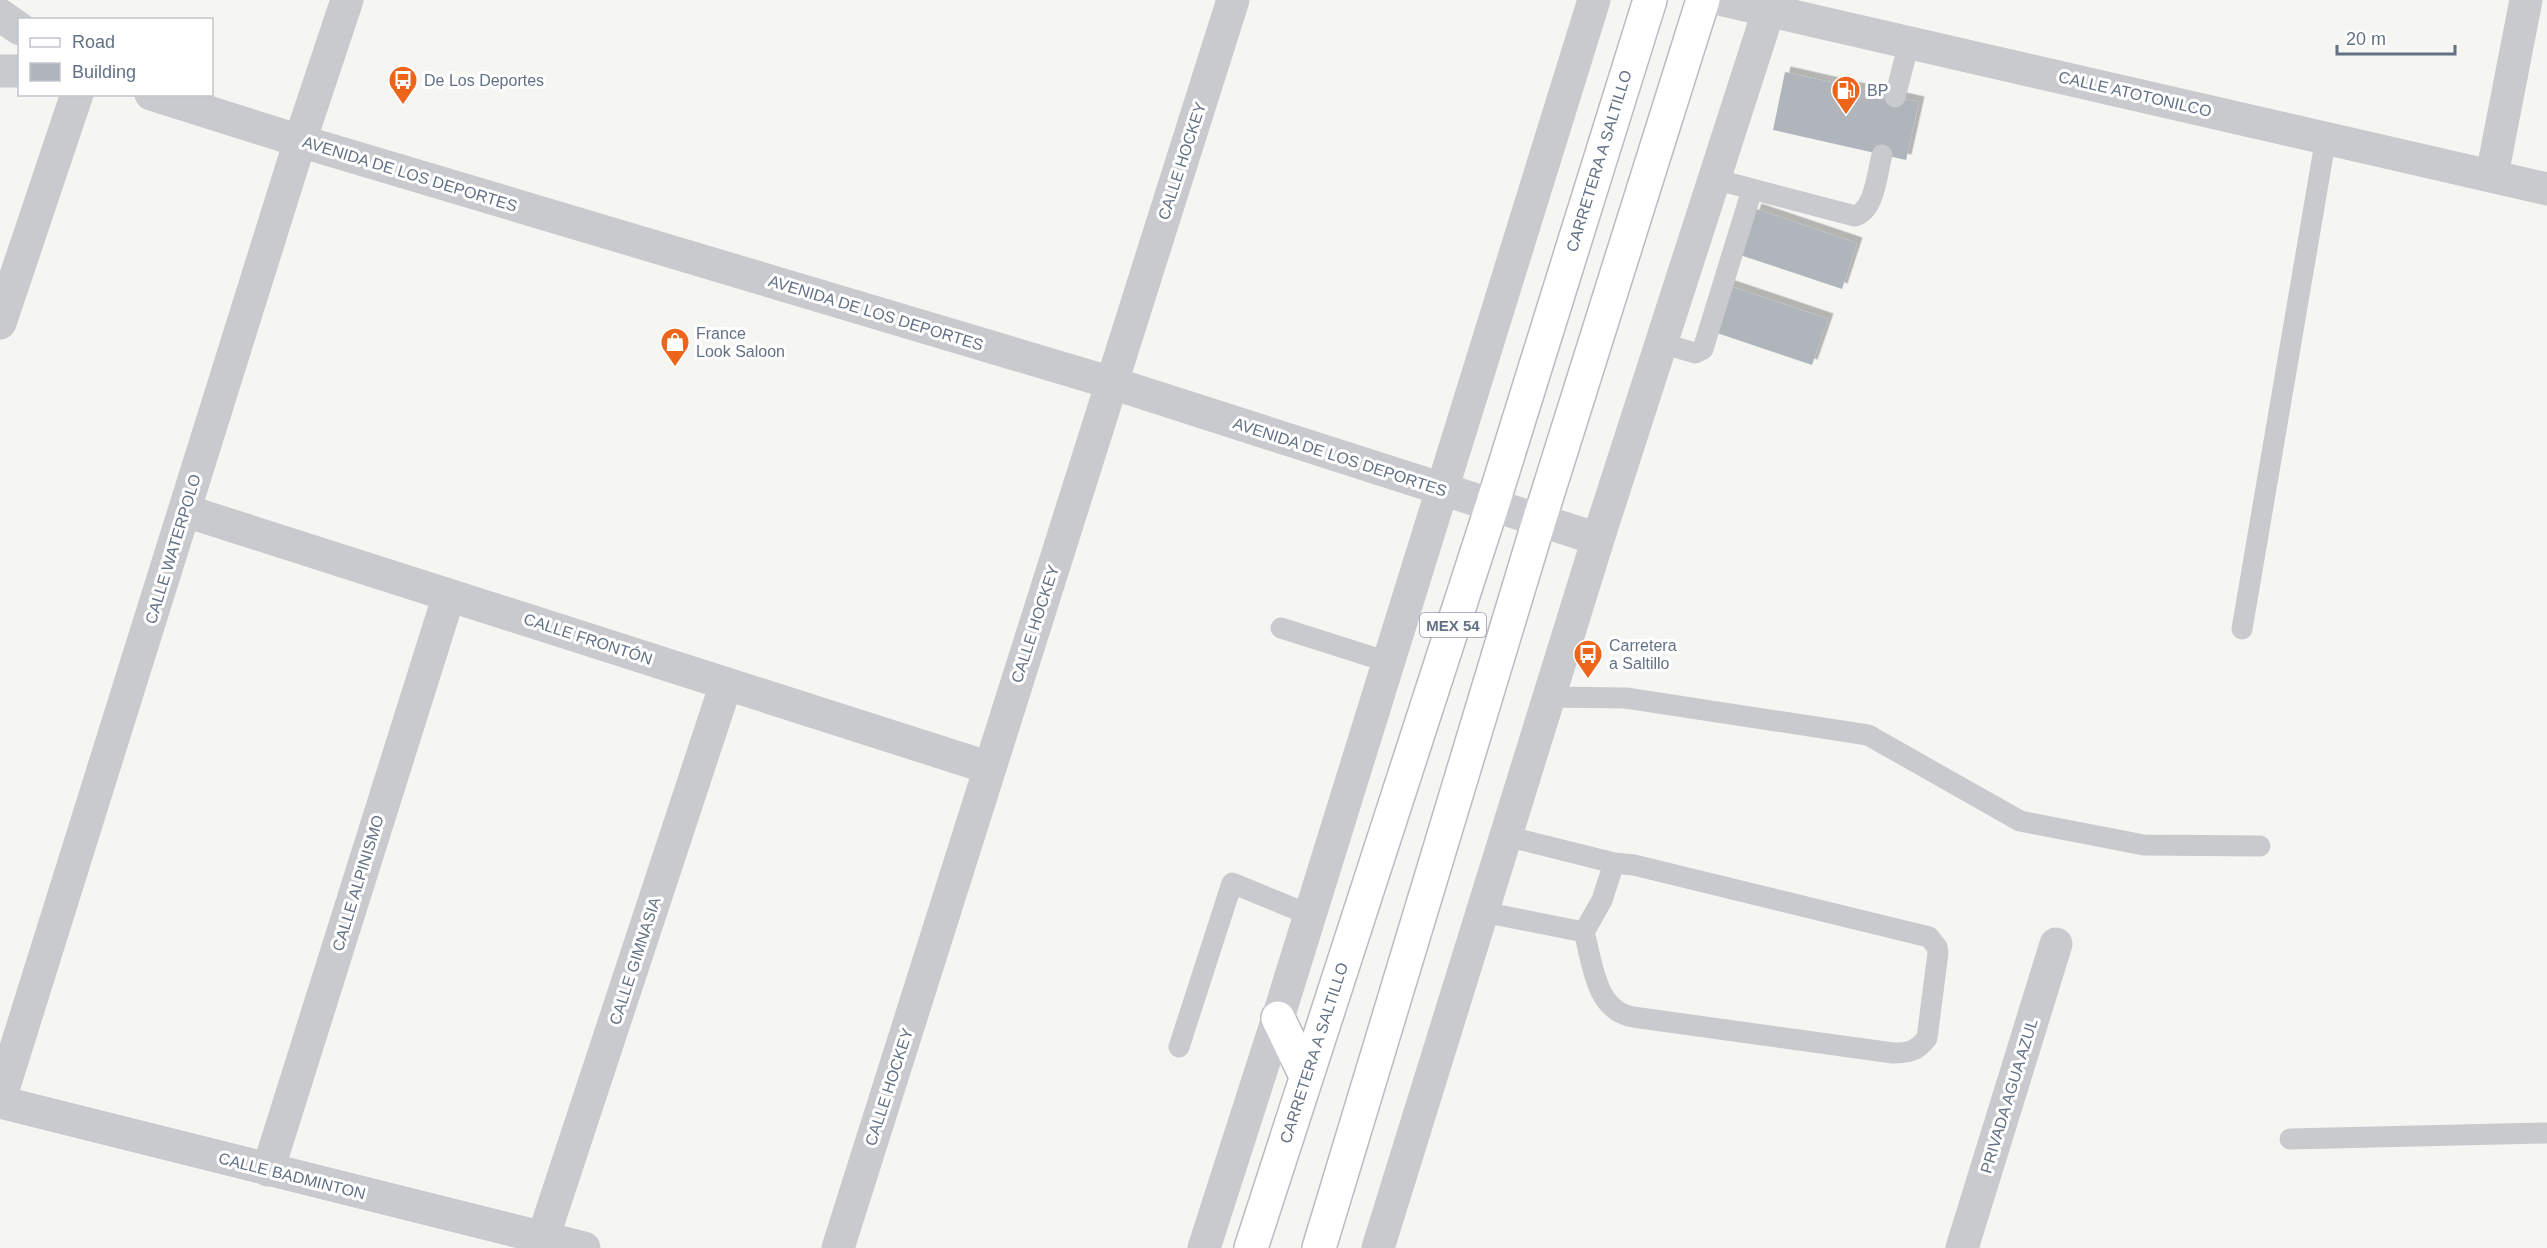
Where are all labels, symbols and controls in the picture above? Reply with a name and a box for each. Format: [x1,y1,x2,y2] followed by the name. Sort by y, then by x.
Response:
[18,18,213,96] legend
[2337,18,2456,56] scale bar
[2346,29,2386,49] text: 20 m
[72,32,115,52] text: Road
[72,62,136,82] text: Building
[387,64,419,106] bus stop icon: De Los Deportes
[1563,68,1635,254] street label: CARRETERA A SALTILLO
[2057,68,2213,120] street label: CALLE ATOTONILCO
[424,72,544,89] place label: De Los Deportes
[1830,74,1862,116] fuel station icon: BP
[1867,82,1888,99] place label: BP
[1155,100,1209,222] street label: CALLE HOCKEY
[301,133,519,215] street label: AVENIDA DE LOS DEPORTES
[767,272,985,354] street label: AVENIDA DE LOS DEPORTES
[696,325,785,360] place label: France Look Saloon
[659,326,691,368] shop icon: France Look Saloon
[1231,414,1449,500] street label: AVENIDA DE LOS DEPORTES
[142,472,204,626] street label: CALLE WATERPOLO
[1008,563,1062,685] street label: CALLE HOCKEY
[522,609,655,668] street label: CALLE FRONTÓN
[1420,613,1486,637] road number: MEX 54
[1609,637,1677,672] place label: Carretera a Saltillo
[1572,638,1604,680] bus stop icon: Carretera a Saltillo
[329,813,387,953] street label: CALLE ALPINISMO
[606,895,664,1027] street label: CALLE GIMNASIA
[1277,960,1351,1146] street label: CARRETERA A SALTILLO
[1977,1017,2041,1175] street label: PRIVADA AGUA AZUL
[862,1026,916,1148] street label: CALLE HOCKEY
[217,1150,367,1202] street label: CALLE BADMINTON

